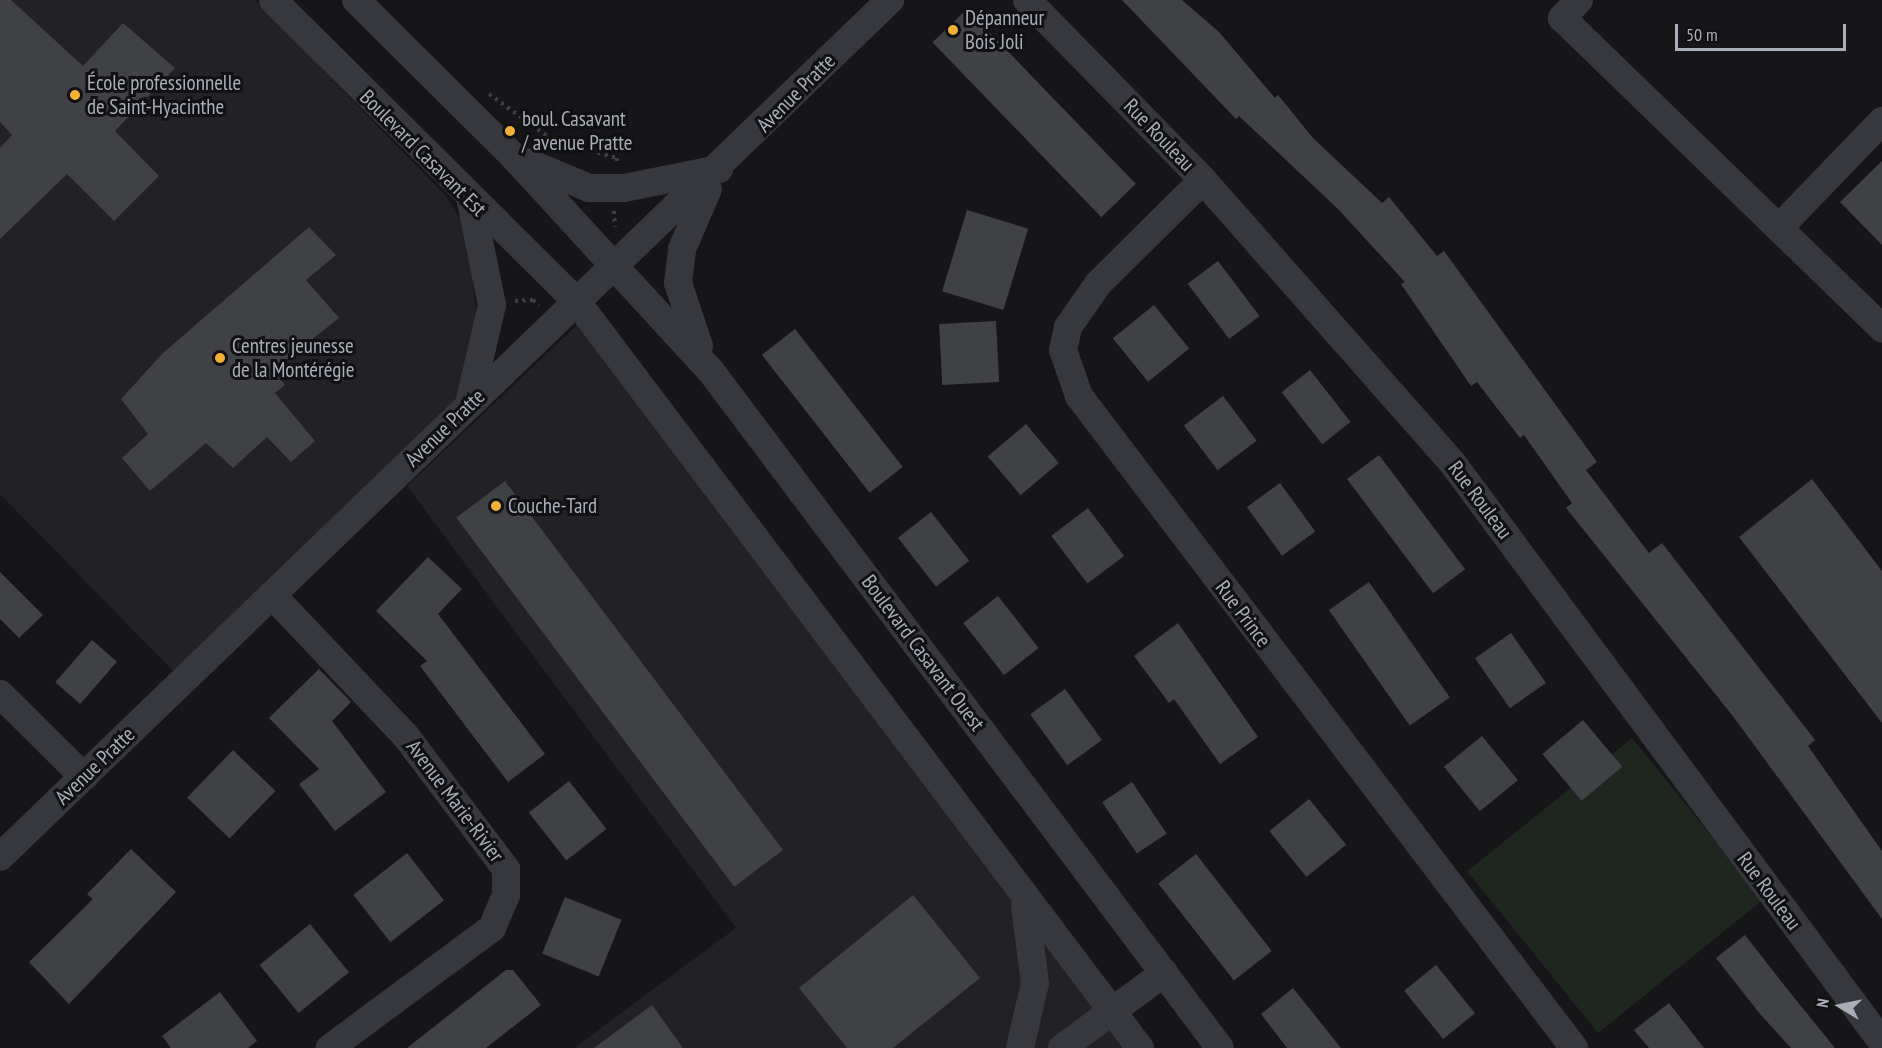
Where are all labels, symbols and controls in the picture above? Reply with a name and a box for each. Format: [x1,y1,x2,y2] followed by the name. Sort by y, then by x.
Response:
[965,5,1044,55] place label: Dépanneur Bois Joli
[1678,12,1849,50] scale bar
[946,23,960,37] marker: Dépanneur Bois Joli
[1686,23,1718,46] text: 50 m
[751,48,841,138] street label: Avenue Pratte
[87,70,241,120] place label: École professionnelle de Saint-Hyacinthe
[355,85,491,221] street label: Boulevard Casavant Est
[68,88,82,102] marker: École professionnelle de Saint-Hyacinthe
[1118,94,1200,176] street label: Rue Rouleau
[522,106,632,156] place label: boul. Casavant / avenue Pratte
[503,124,517,138] marker: boul. Casavant / avenue Pratte
[232,333,354,383] place label: Centres jeunesse de la Montérégie
[213,351,227,365] marker: Centres jeunesse de la Montérégie
[400,384,490,472] street label: Avenue Pratte
[1443,456,1517,544] street label: Rue Rouleau
[508,493,597,519] place label: Couche-Tard
[489,499,503,513] marker: Couche-Tard
[856,570,990,736] street label: Boulevard Casavant Ouest
[1210,576,1276,652] street label: Rue Prince
[50,722,140,810] street label: Avenue Pratte
[401,735,509,867] street label: Avenue Marie-Rivier
[1732,847,1806,935] street label: Rue Rouleau
[1810,976,1870,1036] north arrow
[1812,997,1833,1009] text: N

